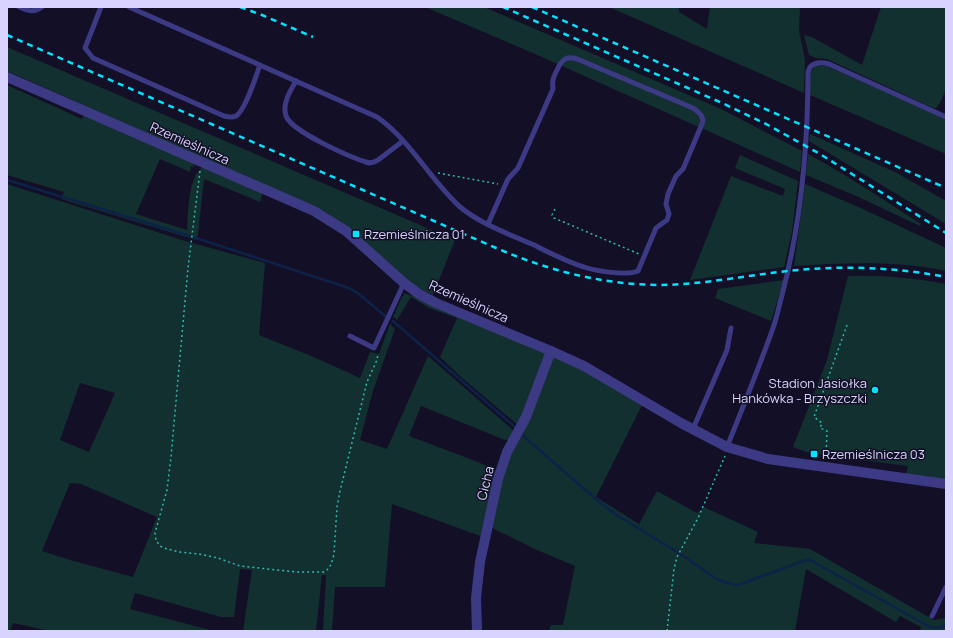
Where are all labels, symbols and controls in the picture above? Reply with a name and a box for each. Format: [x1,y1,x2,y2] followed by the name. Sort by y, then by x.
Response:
[147,117,233,169] street label: Rzemieślnicza
[364,225,465,243] place label: Rzemieślnicza 01
[351,229,361,239] marker: Rzemieślnicza 01
[426,275,512,327] street label: Rzemieślnicza
[732,374,867,407] place label: Stadion Jasiołka Hankówka - Brzyszczki
[870,385,880,395] marker: Stadion Jasiołka Hankówka - Brzyszczki
[822,445,925,463] place label: Rzemieślnicza 03
[809,449,819,459] marker: Rzemieślnicza 03
[472,464,498,502] street label: Cicha

